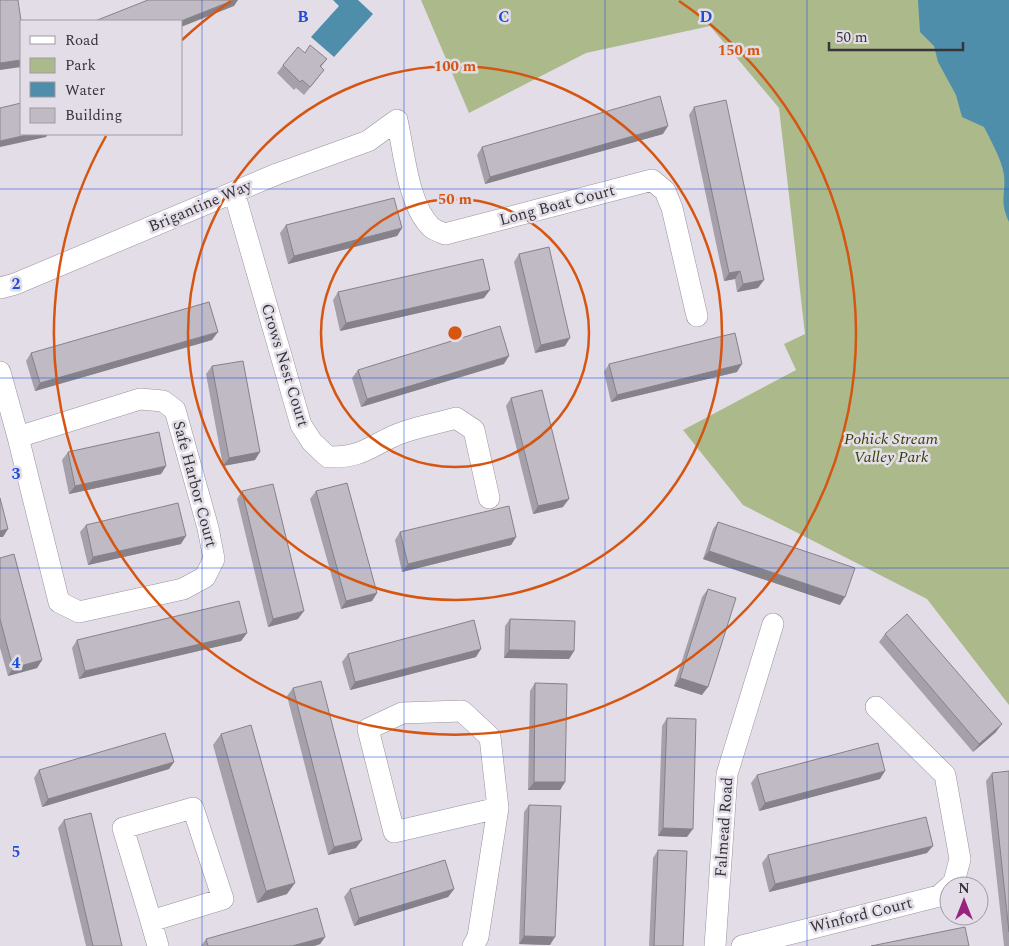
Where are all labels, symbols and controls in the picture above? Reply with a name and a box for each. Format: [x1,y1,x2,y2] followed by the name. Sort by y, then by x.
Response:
[297,5,309,29] text: B
[498,5,510,29] text: C
[700,5,713,29] text: D
[20,20,182,135] legend
[829,20,963,52] scale bar
[836,26,868,49] text: 50 m
[65,29,99,52] text: Road
[718,39,761,62] text: 150 m
[65,54,96,77] text: Park
[434,55,477,78] text: 100 m
[65,79,105,102] text: Water
[65,104,122,127] text: Building
[145,173,257,239] street label: Brigantine Way
[496,178,618,232] street label: Long Boat Court
[438,188,473,211] text: 50 m
[12,272,21,296] text: 2
[255,300,315,430] street label: Crows Nest Court
[446,324,464,342] centre of rings
[167,418,224,550] street label: Safe Harbor Court
[844,427,939,469] park label: Pohick Stream Valley Park
[12,462,21,486] text: 3
[12,651,21,675] text: 4
[709,776,739,878] street label: Falmead Road
[12,840,20,864] text: 5
[939,876,989,926] north arrow
[958,878,970,899] text: N
[807,891,915,939] street label: Winford Court

